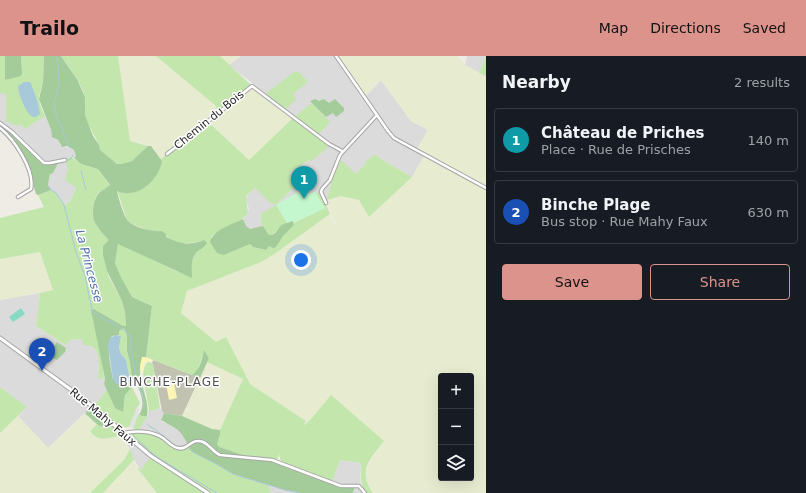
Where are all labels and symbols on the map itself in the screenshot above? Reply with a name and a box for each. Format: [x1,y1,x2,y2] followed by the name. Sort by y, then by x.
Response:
[171,88,247,152] street label: Chemin du Bois
[291,166,317,199] pin: 1
[73,228,105,304] water label: La Princesse
[291,250,311,270] your location
[29,338,55,371] pin: 2
[119,375,221,389] district label: BINCHE-PLAGE
[67,385,139,449] street label: Rue Mahy Faux

